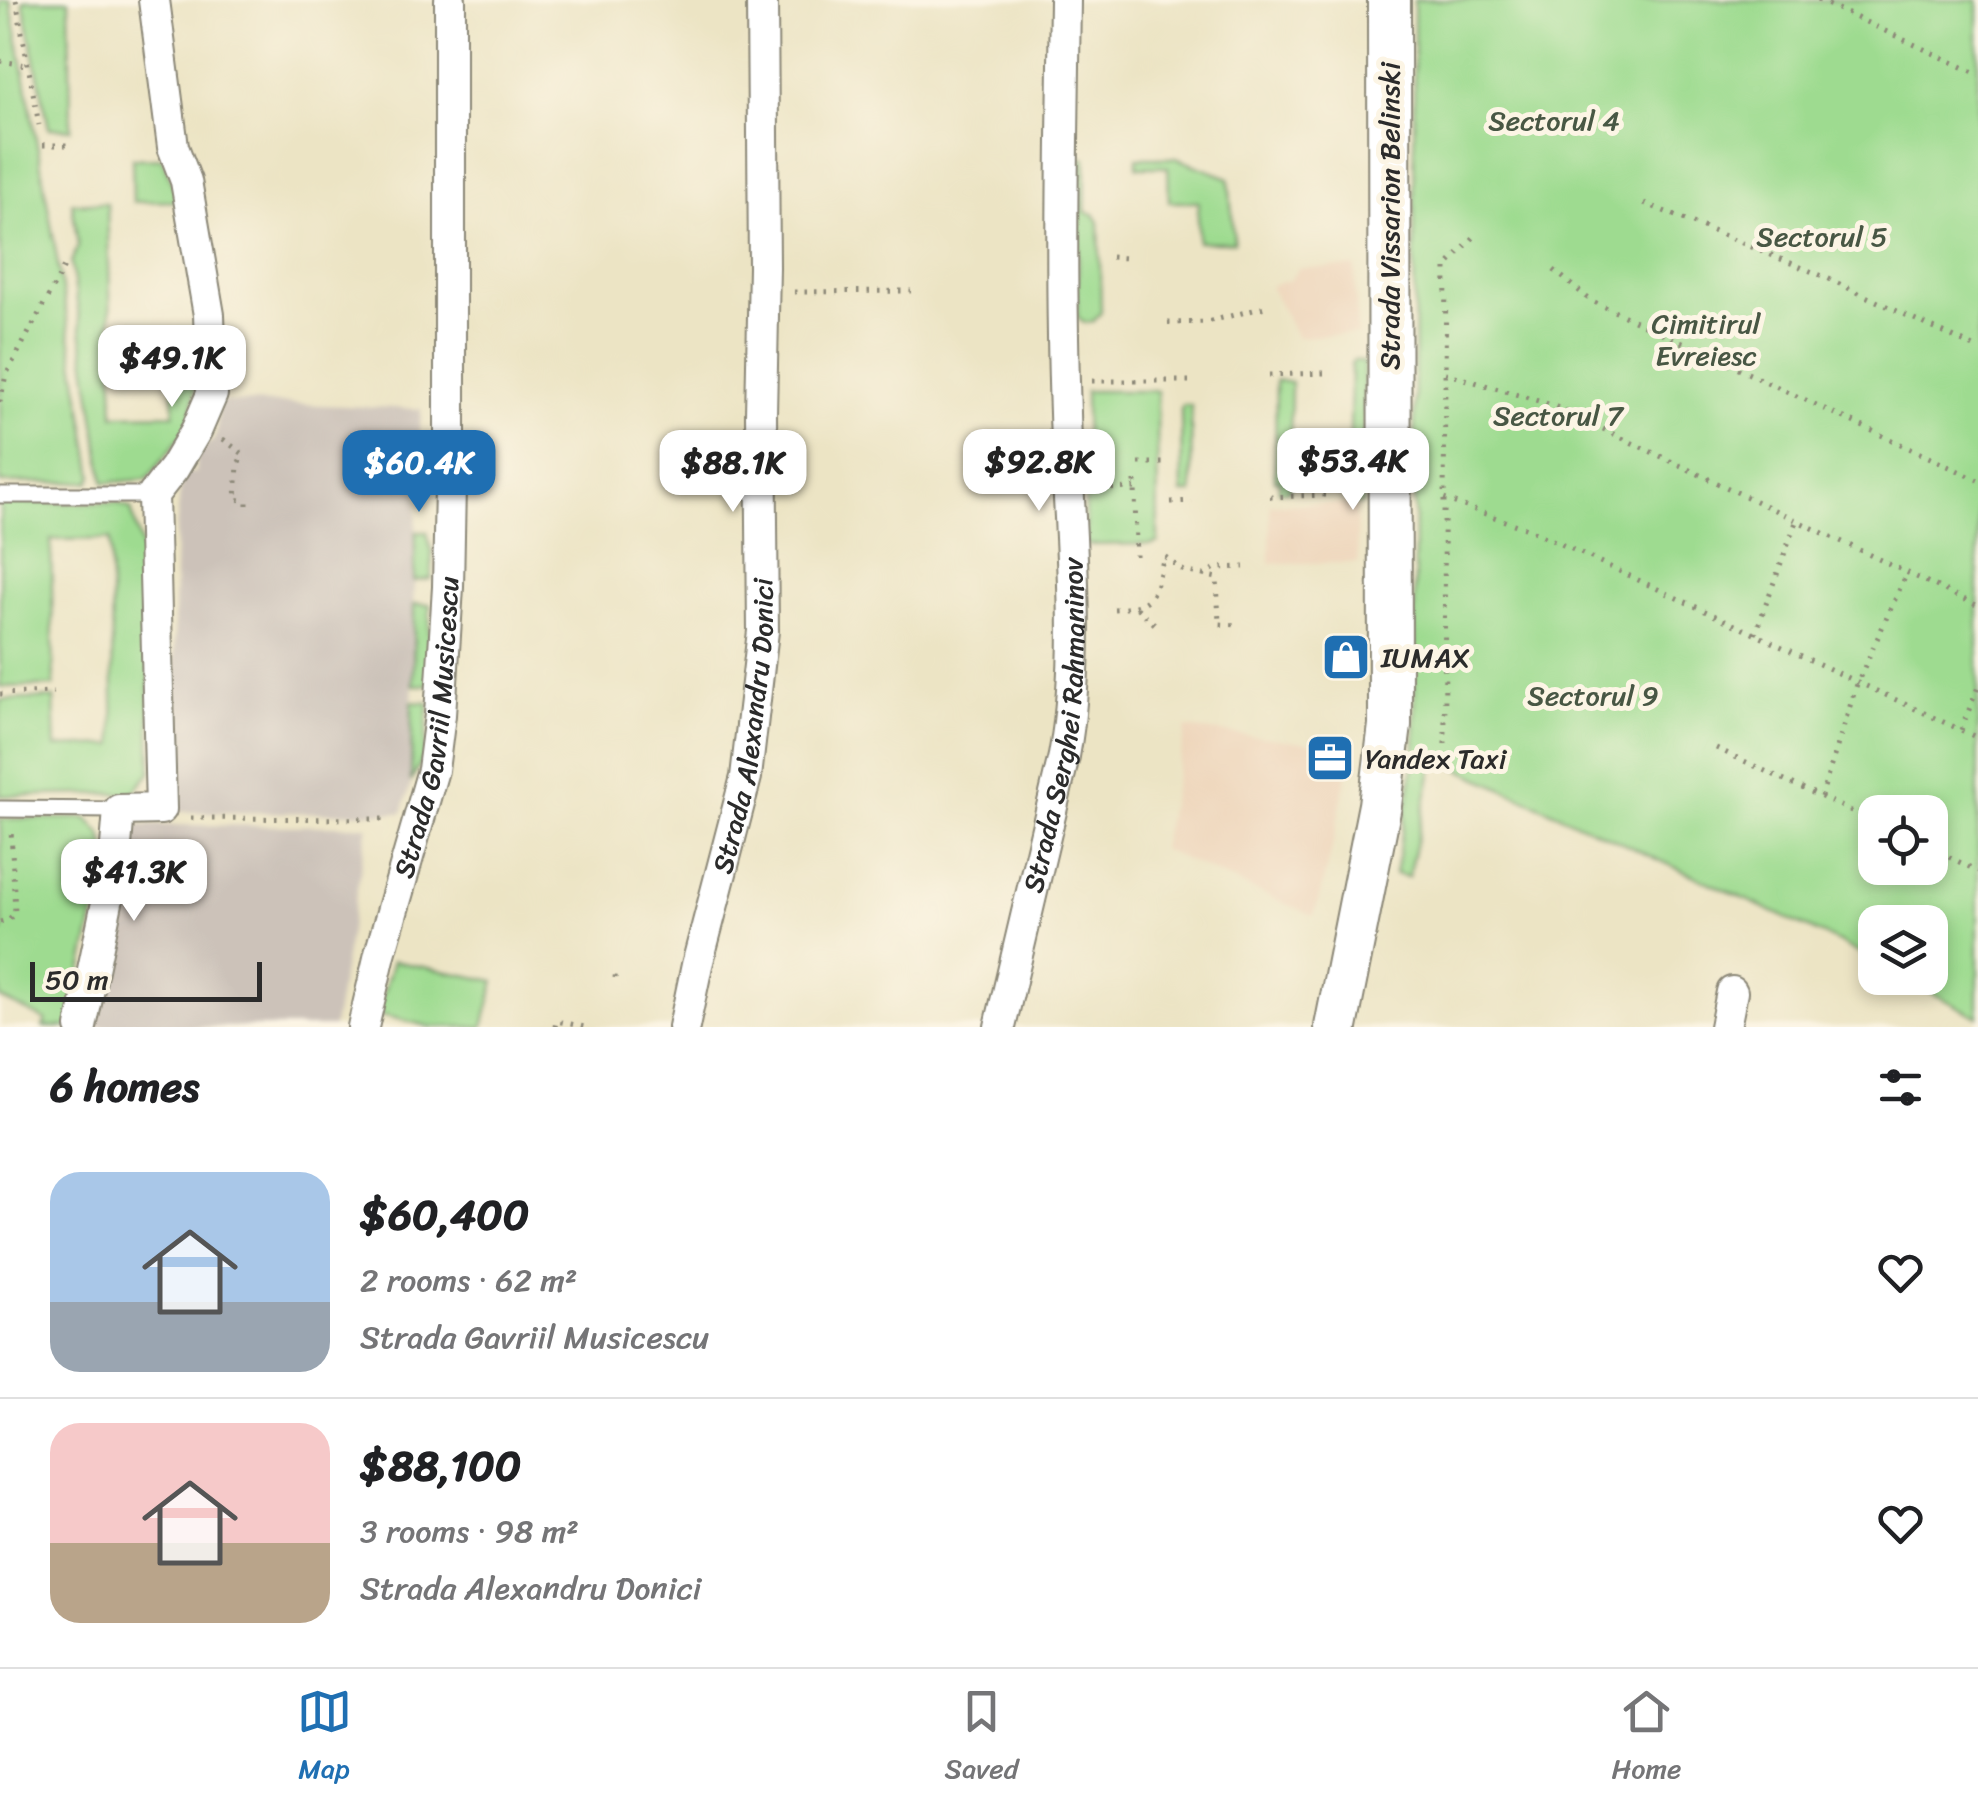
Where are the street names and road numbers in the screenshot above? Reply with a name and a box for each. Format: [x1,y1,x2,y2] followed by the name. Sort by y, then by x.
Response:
[1365,61,1414,370] street label: Strada Vissarion Belinski
[1009,556,1099,898] street label: Strada Serghei Rahmaninov
[379,576,473,884] street label: Strada Gavriil Musicescu
[698,577,788,879] street label: Strada Alexandru Donici

